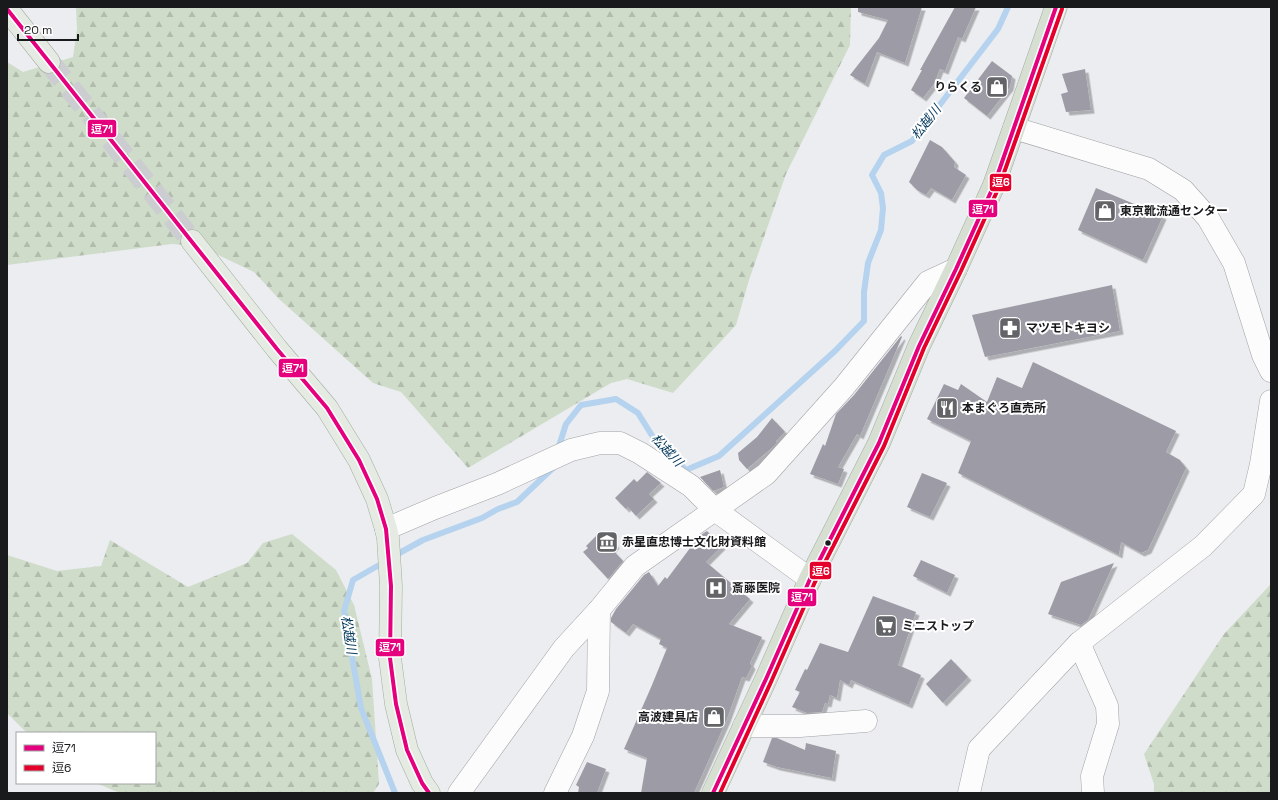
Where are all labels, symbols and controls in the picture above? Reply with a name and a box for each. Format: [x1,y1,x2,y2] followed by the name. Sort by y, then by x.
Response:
[18,16,78,42] scale bar
[24,22,52,38] text: 20 m
[984,74,1010,100] shop icon: りらくる
[934,79,982,95] place label: りらくる
[907,100,946,143] water label: 松越川
[87,119,117,138] line badge: 逗71
[91,122,113,136] text: 逗71
[989,173,1012,192] line badge: 逗6
[992,175,1010,189] text: 逗6
[1092,198,1118,224] shop icon: 東京靴流通センター
[968,199,998,218] line badge: 逗71
[972,202,994,216] text: 逗71
[1120,203,1228,219] place label: 東京靴流通センター
[997,315,1023,341] pharmacy icon: マツモトキヨシ
[1026,320,1110,336] place label: マツモトキヨシ
[278,358,308,378] line badge: 逗71
[282,361,304,375] text: 逗71
[934,395,960,421] restaurant icon: 本まぐろ直売所
[962,400,1046,416] place label: 本まぐろ直売所
[647,430,688,472] water label: 松越川
[594,529,620,555] museum icon: 赤星直忠博士文化財資料館
[622,534,766,550] place label: 赤星直忠博士文化財資料館
[823,538,833,548] unlabelled marker
[809,561,832,580] line badge: 逗6
[812,564,830,578] text: 逗6
[703,575,729,601] hospital icon: 斎藤医院
[732,580,780,596] place label: 斎藤医院
[787,588,817,607] line badge: 逗71
[791,590,813,604] text: 逗71
[873,613,899,639] supermarket icon: ミニストップ
[338,614,361,658] water label: 松越川
[902,618,974,634] place label: ミニストップ
[375,638,405,657] line badge: 逗71
[379,640,401,654] text: 逗71
[701,704,727,730] shop icon: 高波建具店
[638,709,698,725] place label: 高波建具店
[16,732,156,784] legend
[52,740,76,756] text: 逗71
[52,760,71,776] text: 逗6

